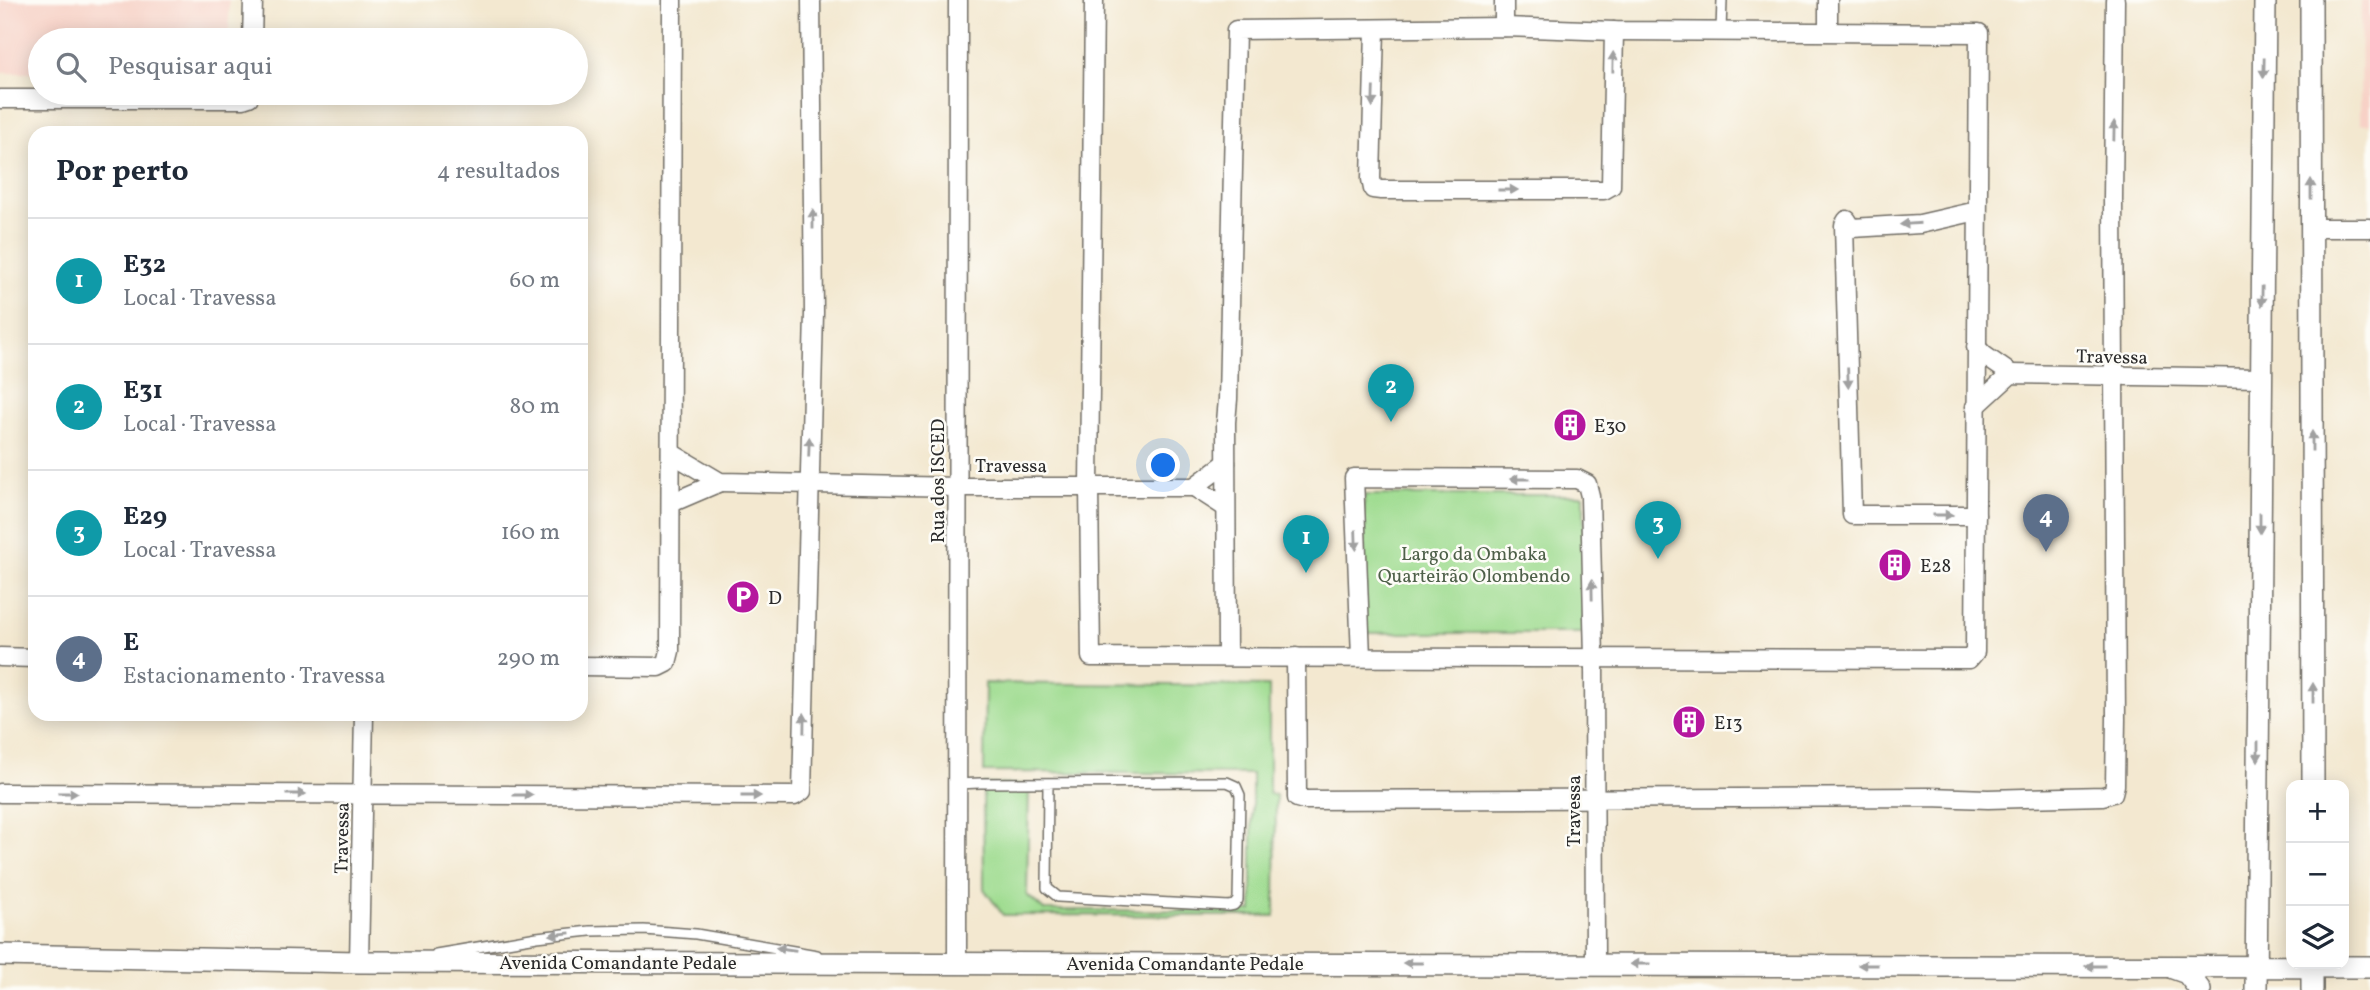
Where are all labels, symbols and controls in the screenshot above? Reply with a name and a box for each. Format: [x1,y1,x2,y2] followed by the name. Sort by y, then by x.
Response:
[28,28,588,105] search box
[52,48,90,86] icon: search
[108,49,273,85] text: Pesquisar aqui
[1608,51,1619,73] one-way arrow
[2258,57,2270,79] one-way arrow
[1367,86,1379,108] one-way arrow
[2108,119,2119,141] one-way arrow
[56,151,189,193] text: Por perto
[437,156,560,188] text: 4 resultados
[2305,177,2317,199] one-way arrow
[1497,184,1519,196] one-way arrow
[807,208,819,230] one-way arrow
[1899,219,1921,230] one-way arrow
[123,247,166,283] text: E32
[74,265,84,297] text: 1
[510,265,560,297] text: 60 m
[123,283,277,315] text: Local · Travessa
[2256,285,2268,307] one-way arrow
[2076,344,2148,372] street label: Travessa
[1368,364,1414,422] pin: 2
[1843,368,1854,390] one-way arrow
[123,373,163,409] text: E31
[73,391,85,423] text: 2
[510,391,560,423] text: 80 m
[1551,406,1589,444] building icon: E30
[123,409,277,441] text: Local · Travessa
[1594,414,1626,440] place label: E30
[926,419,952,543] street label: Rua dos ISCED
[2306,429,2318,451] one-way arrow
[804,435,815,457] one-way arrow
[1146,448,1180,482] your location
[975,454,1047,480] street label: Travessa
[1509,473,1531,485] one-way arrow
[2023,494,2069,552] pin: 4
[123,499,167,535] text: E29
[1635,501,1681,559] pin: 3
[1932,509,1954,521] one-way arrow
[2254,512,2266,534] one-way arrow
[1283,515,1329,573] pin: 1
[73,517,85,549] text: 3
[501,517,560,549] text: 160 m
[1351,529,1362,551] one-way arrow
[123,535,277,567] text: Local · Travessa
[1378,542,1570,590] park label: Largo da Ombaka Quarteirão Olombendo
[1876,546,1914,584] building icon: E28
[1920,554,1951,580] place label: E28
[724,578,762,616] parking icon: D
[1587,579,1598,601] one-way arrow
[768,586,782,612] place label: D
[123,625,139,661] text: E
[72,643,86,675] text: 4
[497,643,560,675] text: 290 m
[123,661,386,693] text: Estacionamento · Travessa
[2307,681,2319,703] one-way arrow
[1670,703,1708,741] building icon: E13
[1714,711,1743,737] place label: E13
[798,712,810,734] one-way arrow
[2253,740,2264,762] one-way arrow
[1562,775,1588,847] street label: Travessa
[2286,780,2349,969] map controls
[2286,780,2349,843] button: +
[57,787,79,799] one-way arrow
[285,789,307,800] one-way arrow
[512,789,534,801] one-way arrow
[740,790,762,802] one-way arrow
[329,802,357,874] street label: Travessa
[2286,843,2349,906] button: −
[2286,906,2349,969] button: layers
[549,929,571,940] one-way arrow
[775,944,797,955] one-way arrow
[499,951,737,977] street label: Avenida Comandante Pedale
[1066,952,1304,978] street label: Avenida Comandante Pedale
[1402,957,1424,969] one-way arrow
[1629,958,1651,969] one-way arrow
[1857,959,1879,971] one-way arrow
[2084,960,2106,972] one-way arrow

